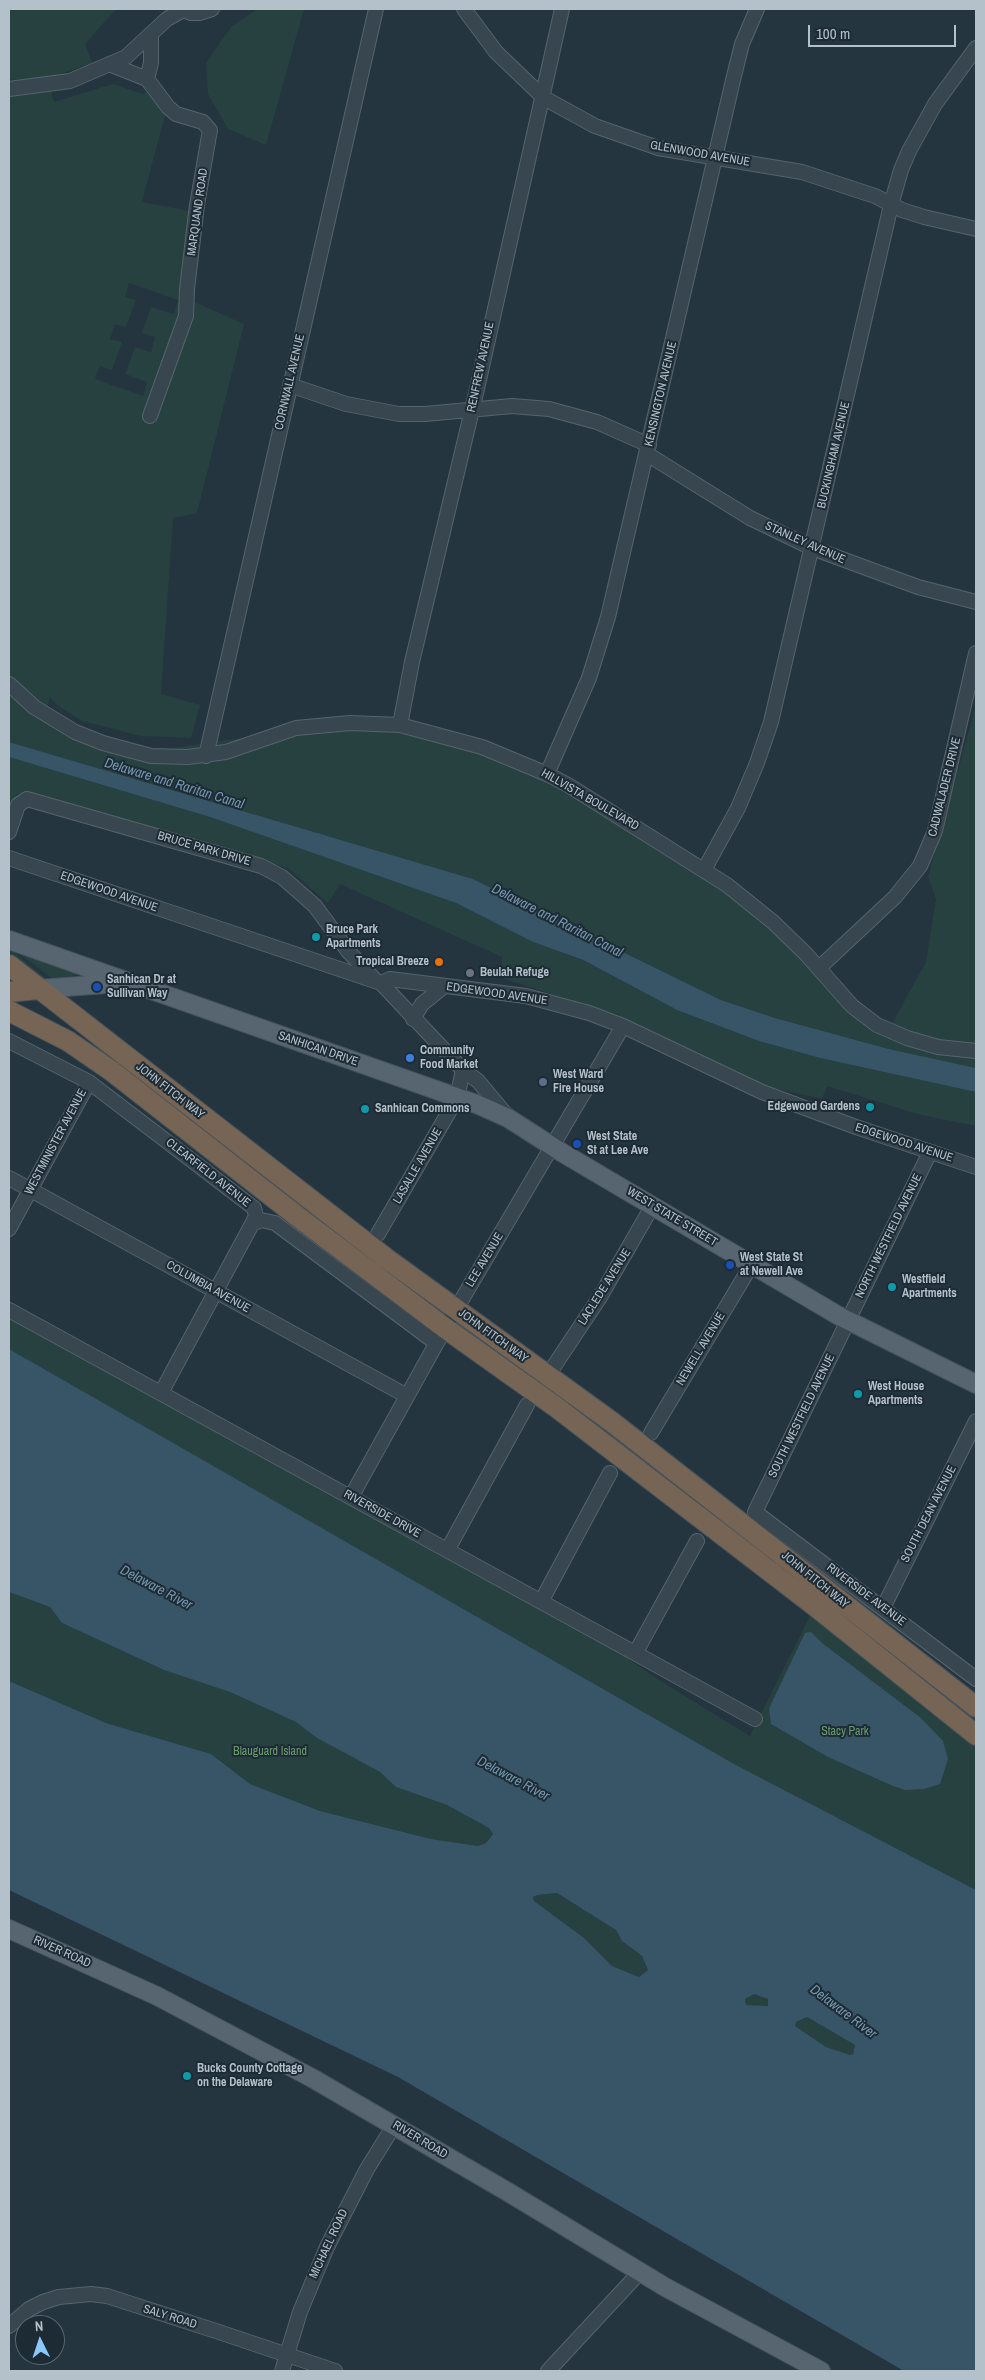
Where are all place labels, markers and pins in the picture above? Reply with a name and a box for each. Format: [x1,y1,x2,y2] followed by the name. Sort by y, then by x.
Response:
[326,923,381,951] place label: Bruce Park Apartments
[310,931,322,943] marker: Bruce Park Apartments
[356,955,429,969] place label: Tropical Breeze
[433,956,445,968] marker: Tropical Breeze
[480,966,549,980] place label: Beulah Refuge
[464,967,476,979] marker: Beulah Refuge
[107,973,176,1001] place label: Sanhican Dr at Sullivan Way
[91,981,103,993] marker: Sanhican Dr at Sullivan Way
[420,1044,478,1072] place label: Community Food Market
[404,1052,416,1064] marker: Community Food Market
[553,1068,604,1096] place label: West Ward Fire House
[537,1076,549,1088] marker: West Ward Fire House
[768,1100,860,1114] place label: Edgewood Gardens
[864,1101,876,1113] marker: Edgewood Gardens
[375,1102,470,1116] place label: Sanhican Commons
[359,1103,371,1115] marker: Sanhican Commons
[587,1130,648,1158] place label: West State St at Lee Ave
[571,1138,583,1150] marker: West State St at Lee Ave
[740,1251,803,1279] place label: West State St at Newell Ave
[724,1259,736,1271] marker: West State St at Newell Ave
[902,1273,957,1301] place label: Westfield Apartments
[886,1281,898,1293] marker: Westfield Apartments
[868,1380,924,1408] place label: West House Apartments
[852,1388,864,1400] marker: West House Apartments
[197,2062,303,2090] place label: Bucks County Cottage on the Delaware
[181,2070,193,2082] marker: Bucks County Cottage on the Delaware

